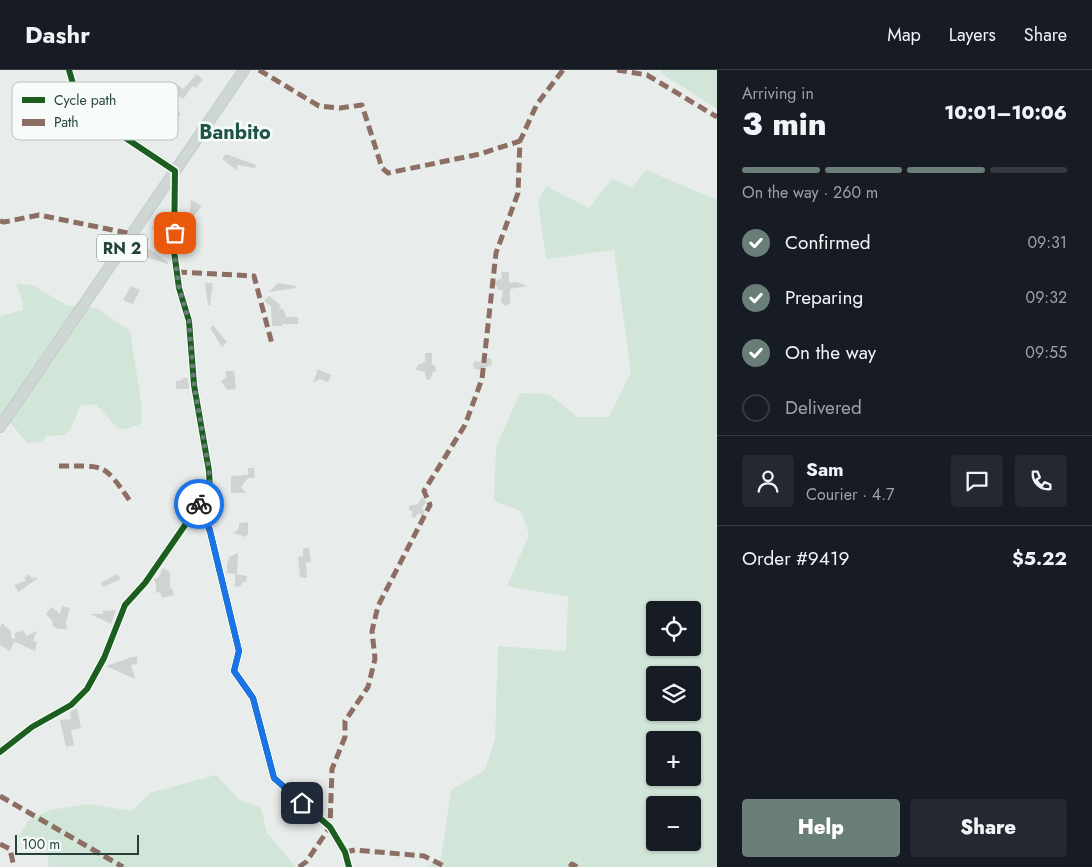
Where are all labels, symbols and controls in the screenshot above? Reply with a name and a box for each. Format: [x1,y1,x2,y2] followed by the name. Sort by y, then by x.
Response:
[25,17,90,52] text: Dashr
[887,22,921,48] text: Map
[949,22,996,48] text: Layers
[1024,22,1067,48] text: Share
[12,82,178,140] legend
[742,82,814,105] text: Arriving in
[54,90,116,110] text: Cycle path
[944,99,1067,126] text: 10:01–10:06
[742,101,827,147] text: 3 min
[54,112,79,132] text: Path
[199,118,271,147] district label: Banbito
[742,181,878,204] text: On the way · 260 m
[154,212,196,254] pin
[161,219,189,247] icon: bag
[742,229,770,257] icon: check
[785,229,871,256] text: Confirmed
[1027,231,1067,254] text: 09:31
[97,234,147,262] road number: RN 2
[742,284,770,312] icon: check
[785,284,863,311] text: Preparing
[1026,286,1067,309] text: 09:32
[742,339,770,367] icon: check
[785,339,876,366] text: On the way
[1025,341,1067,364] text: 09:55
[785,394,862,421] text: Delivered
[742,455,794,507] button: person
[951,455,1003,507] button: chat
[1015,455,1067,507] button: phone
[806,456,844,483] text: Sam
[174,479,224,529] courier
[806,483,894,506] text: Courier · 4.7
[185,490,213,518] icon: bike
[742,545,849,572] text: Order #9419
[1012,545,1067,572] text: $5.22
[646,601,701,851] map controls
[646,601,701,656] button: locate
[646,666,701,721] button: layers
[646,731,701,786] button: +
[281,782,323,824] pin
[288,789,316,817] icon: home
[646,796,701,851] button: −
[742,799,900,857] button: Help
[910,799,1067,857] button: Share
[15,832,139,855] scale bar
[22,834,60,854] text: 100 m

